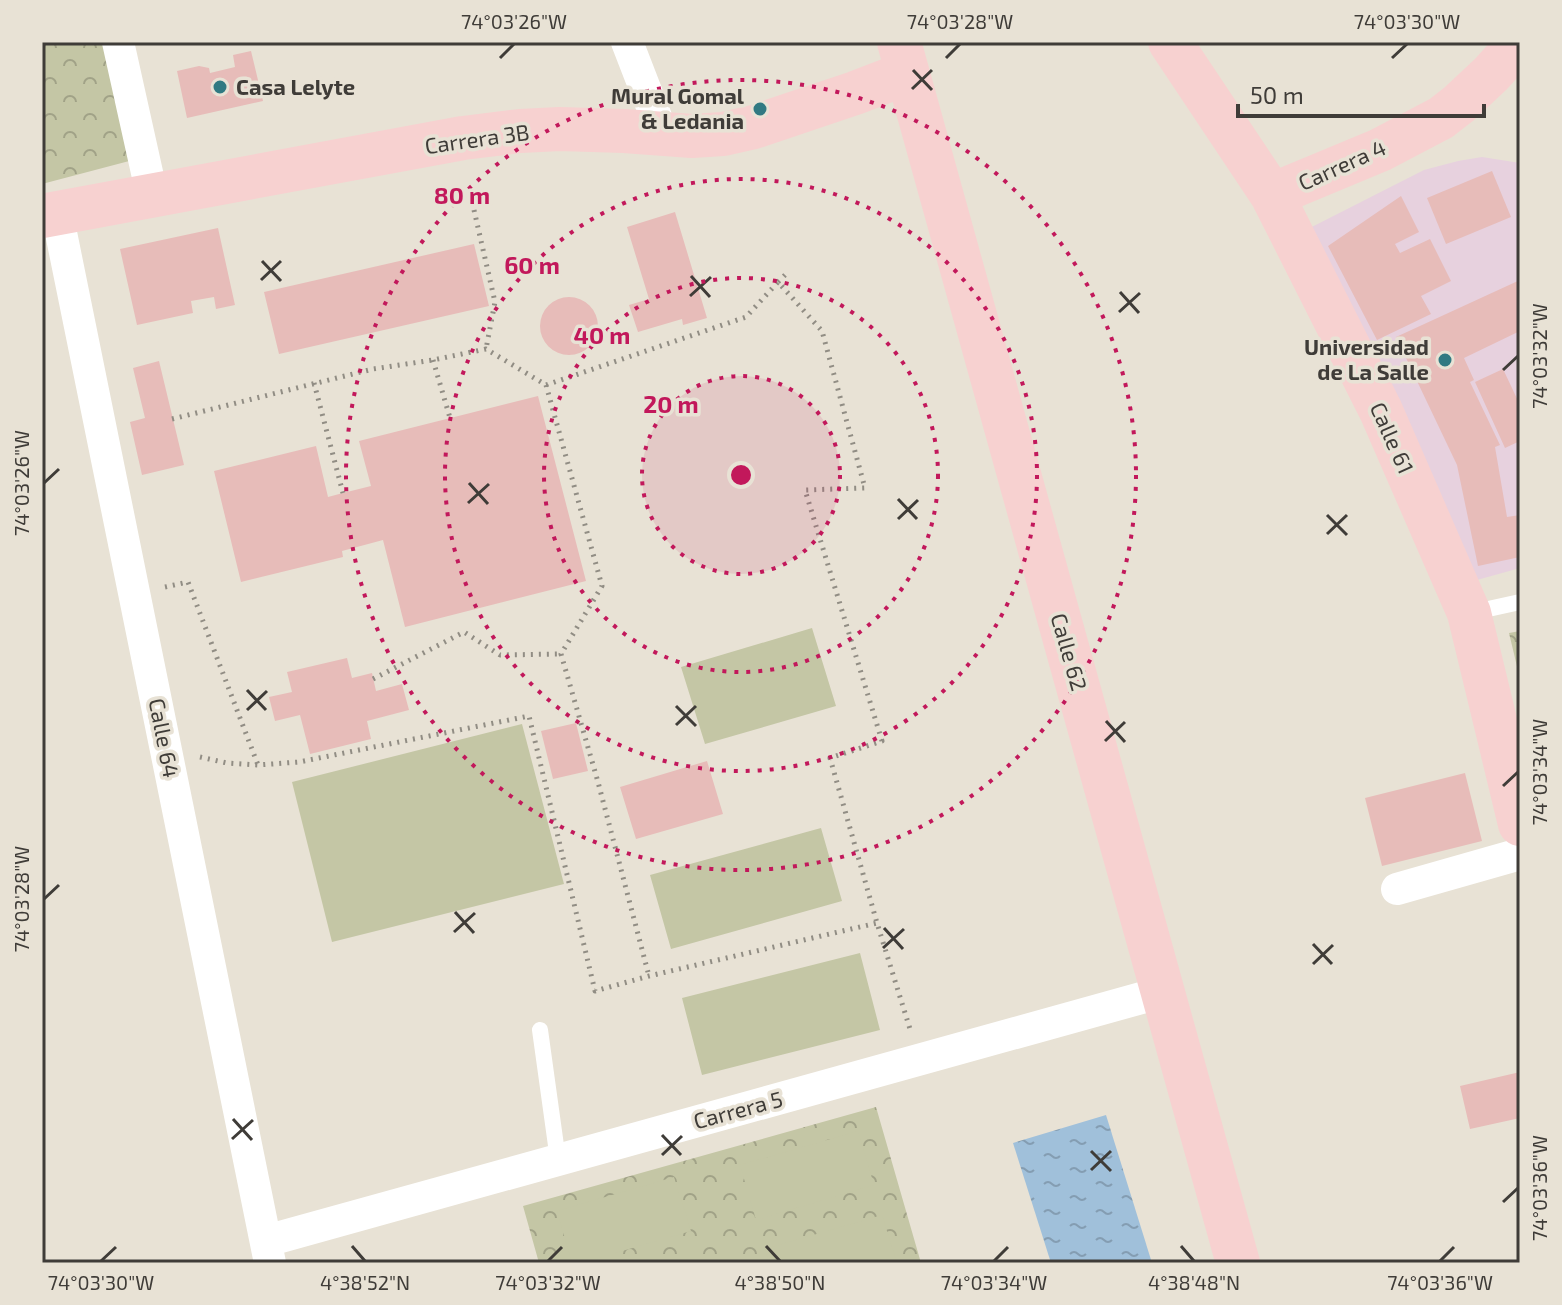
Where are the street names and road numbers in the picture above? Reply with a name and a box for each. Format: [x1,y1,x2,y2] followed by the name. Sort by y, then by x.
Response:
[423,118,531,158] street label: Carrera 3B
[1294,133,1389,195] street label: Carrera 4
[1366,398,1420,477] street label: Calle 61
[1047,610,1093,693] street label: Calle 62
[145,696,185,780] street label: Calle 64
[690,1085,785,1133] street label: Carrera 5

